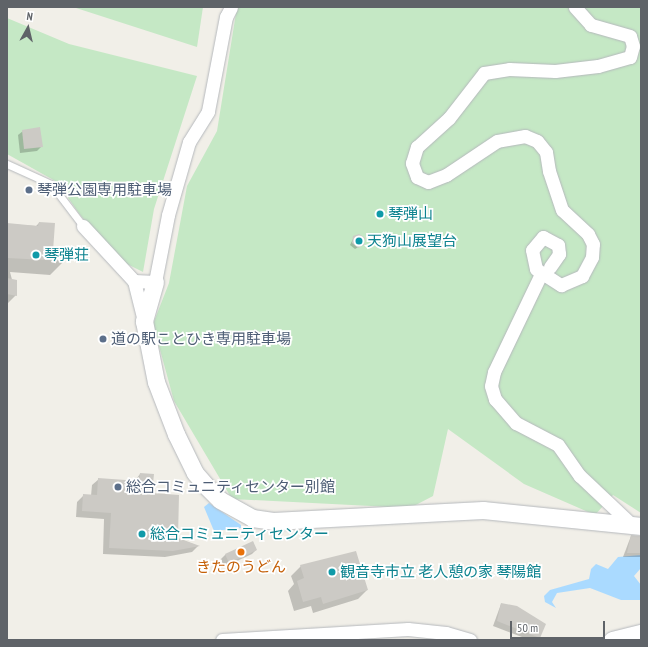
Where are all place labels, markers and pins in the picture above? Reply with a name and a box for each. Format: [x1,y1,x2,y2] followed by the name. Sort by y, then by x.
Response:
[37,181,172,199] place label: 琴弾公園専用駐車場
[24,185,34,195] marker: 琴弾公園専用駐車場
[388,205,433,223] place label: 琴弾山
[375,209,385,219] marker: 琴弾山
[367,232,457,250] place label: 天狗山展望台
[354,236,364,246] marker: 天狗山展望台
[44,246,89,264] place label: 琴弾荘
[31,250,41,260] marker: 琴弾荘
[111,330,291,348] place label: 道の駅ことひき専用駐車場
[98,334,108,344] marker: 道の駅ことひき専用駐車場
[126,478,336,496] place label: 総合コミュニティセンター別館
[113,482,123,492] marker: 総合コミュニティセンター別館
[150,525,330,543] place label: 総合コミュニティセンター
[137,529,147,539] marker: 総合コミュニティセンター
[236,547,246,557] marker: きたのうどん
[196,558,286,576] place label: きたのうどん
[340,563,541,581] place label: 観音寺市立 老人憩の家 琴陽館
[327,567,337,577] marker: 観音寺市立 老人憩の家 琴陽館

